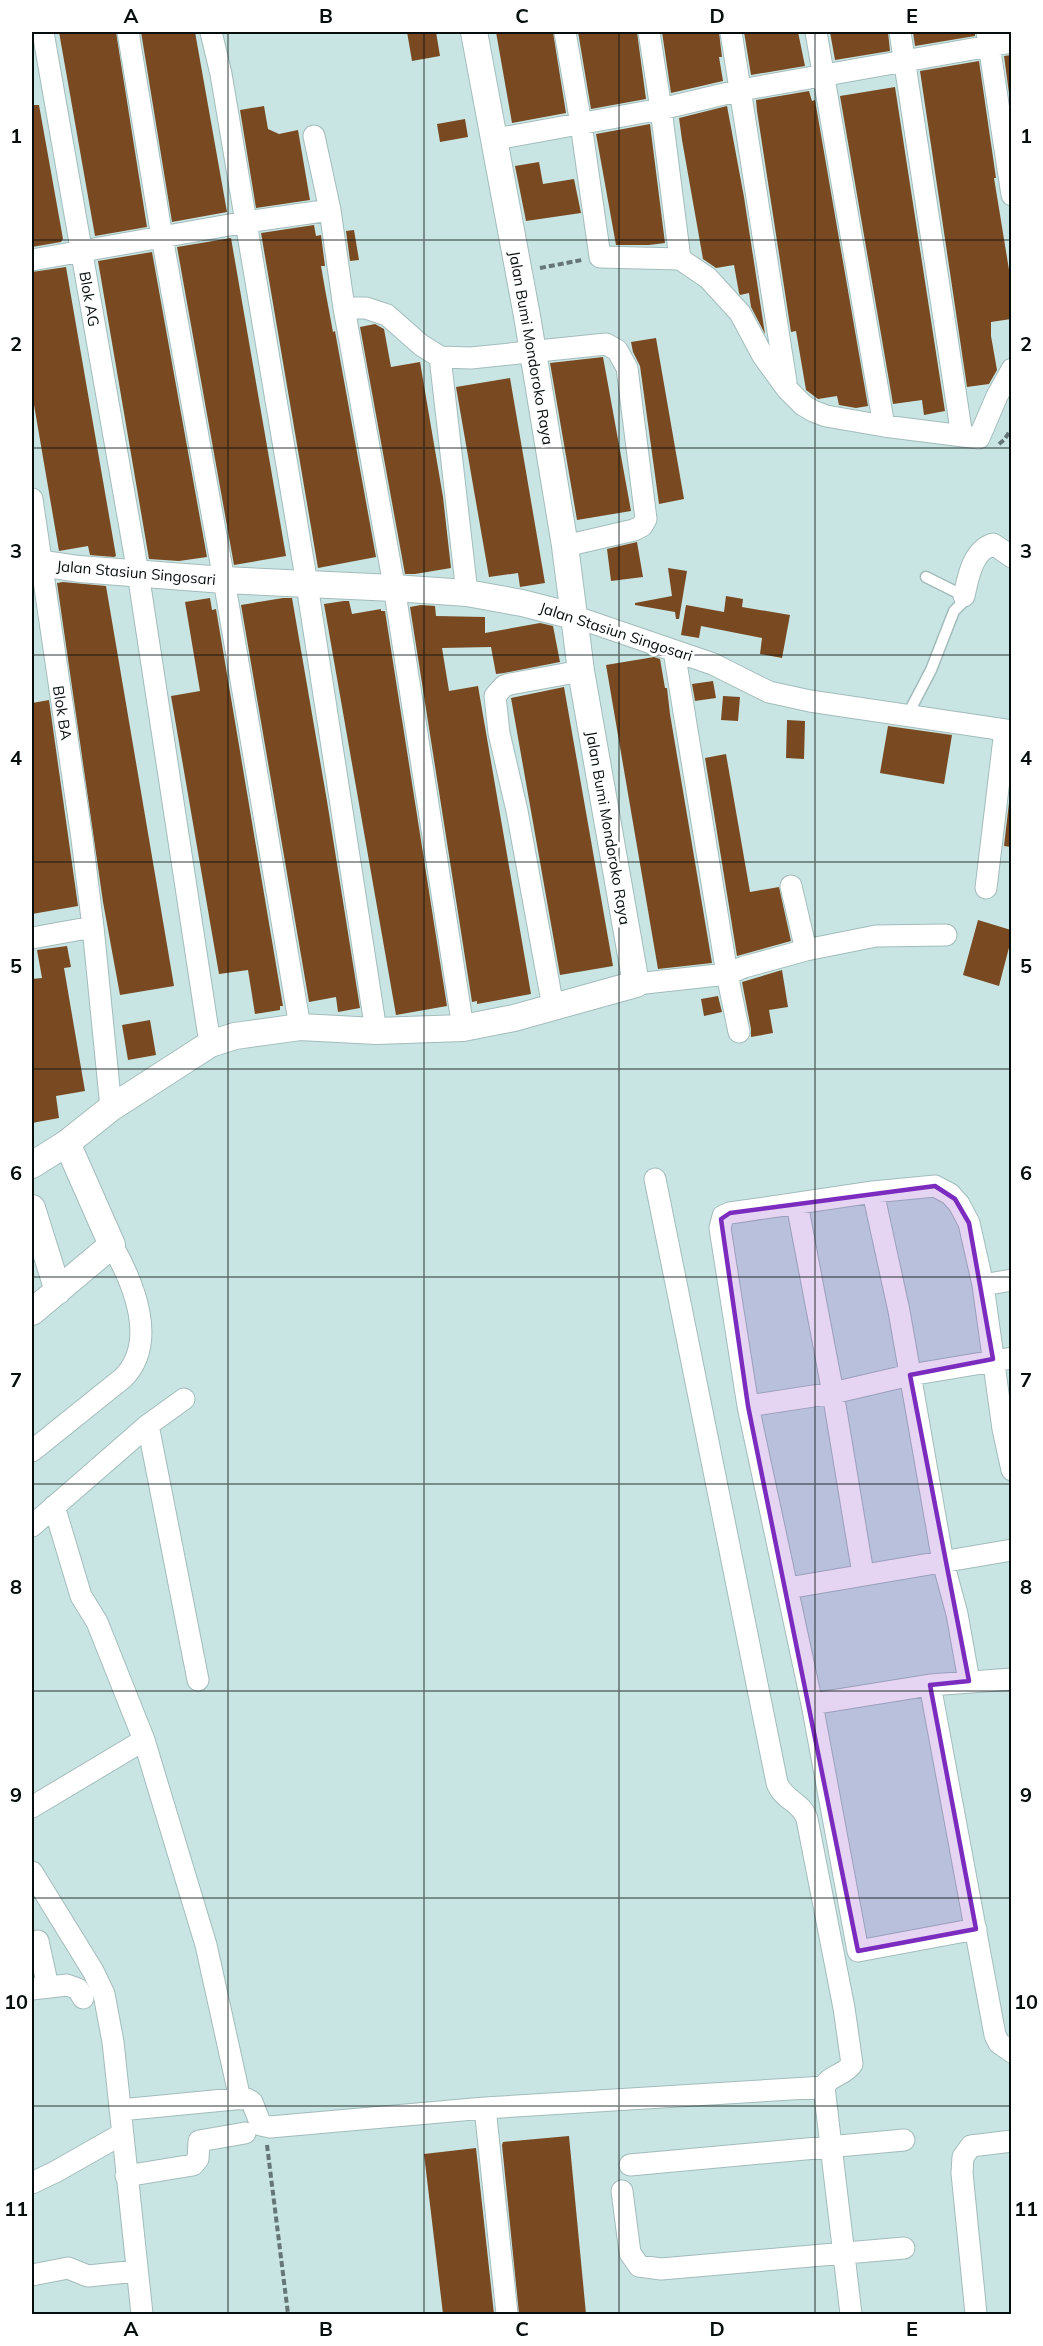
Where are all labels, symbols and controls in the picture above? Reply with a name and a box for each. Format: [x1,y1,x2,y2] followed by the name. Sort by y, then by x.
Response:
[124,3,139,28] text: A
[319,3,333,28] text: B
[515,3,529,28] text: C
[709,3,725,28] text: D
[906,3,918,28] text: E
[10,123,22,148] text: 1
[1020,123,1032,148] text: 1
[505,249,558,446] street label: Jalan Bumi Mondoroko Raya
[75,270,104,328] street label: Blok AG
[10,331,22,356] text: 2
[1020,331,1032,356] text: 2
[10,538,22,563] text: 3
[1020,538,1032,563] text: 3
[56,556,217,589] street label: Jalan Stasiun Singosari
[537,598,695,665] street label: Jalan Stasiun Singosari
[49,684,76,742] street label: Blok BA
[582,729,635,926] street label: Jalan Bumi Mondoroko Raya
[10,745,22,770] text: 4
[1020,745,1032,770] text: 4
[10,953,22,978] text: 5
[1020,953,1032,978] text: 5
[10,1160,22,1185] text: 6
[1020,1160,1032,1185] text: 6
[10,1367,22,1392] text: 7
[1020,1367,1032,1392] text: 7
[10,1574,22,1599] text: 8
[1020,1574,1032,1599] text: 8
[10,1782,22,1807] text: 9
[1020,1782,1032,1807] text: 9
[4,1989,28,2014] text: 10
[1014,1989,1038,2014] text: 10
[4,2196,28,2221] text: 11
[1014,2196,1038,2221] text: 11
[124,2316,139,2341] text: A
[319,2316,333,2341] text: B
[515,2316,529,2341] text: C
[709,2316,725,2341] text: D
[906,2316,918,2341] text: E

